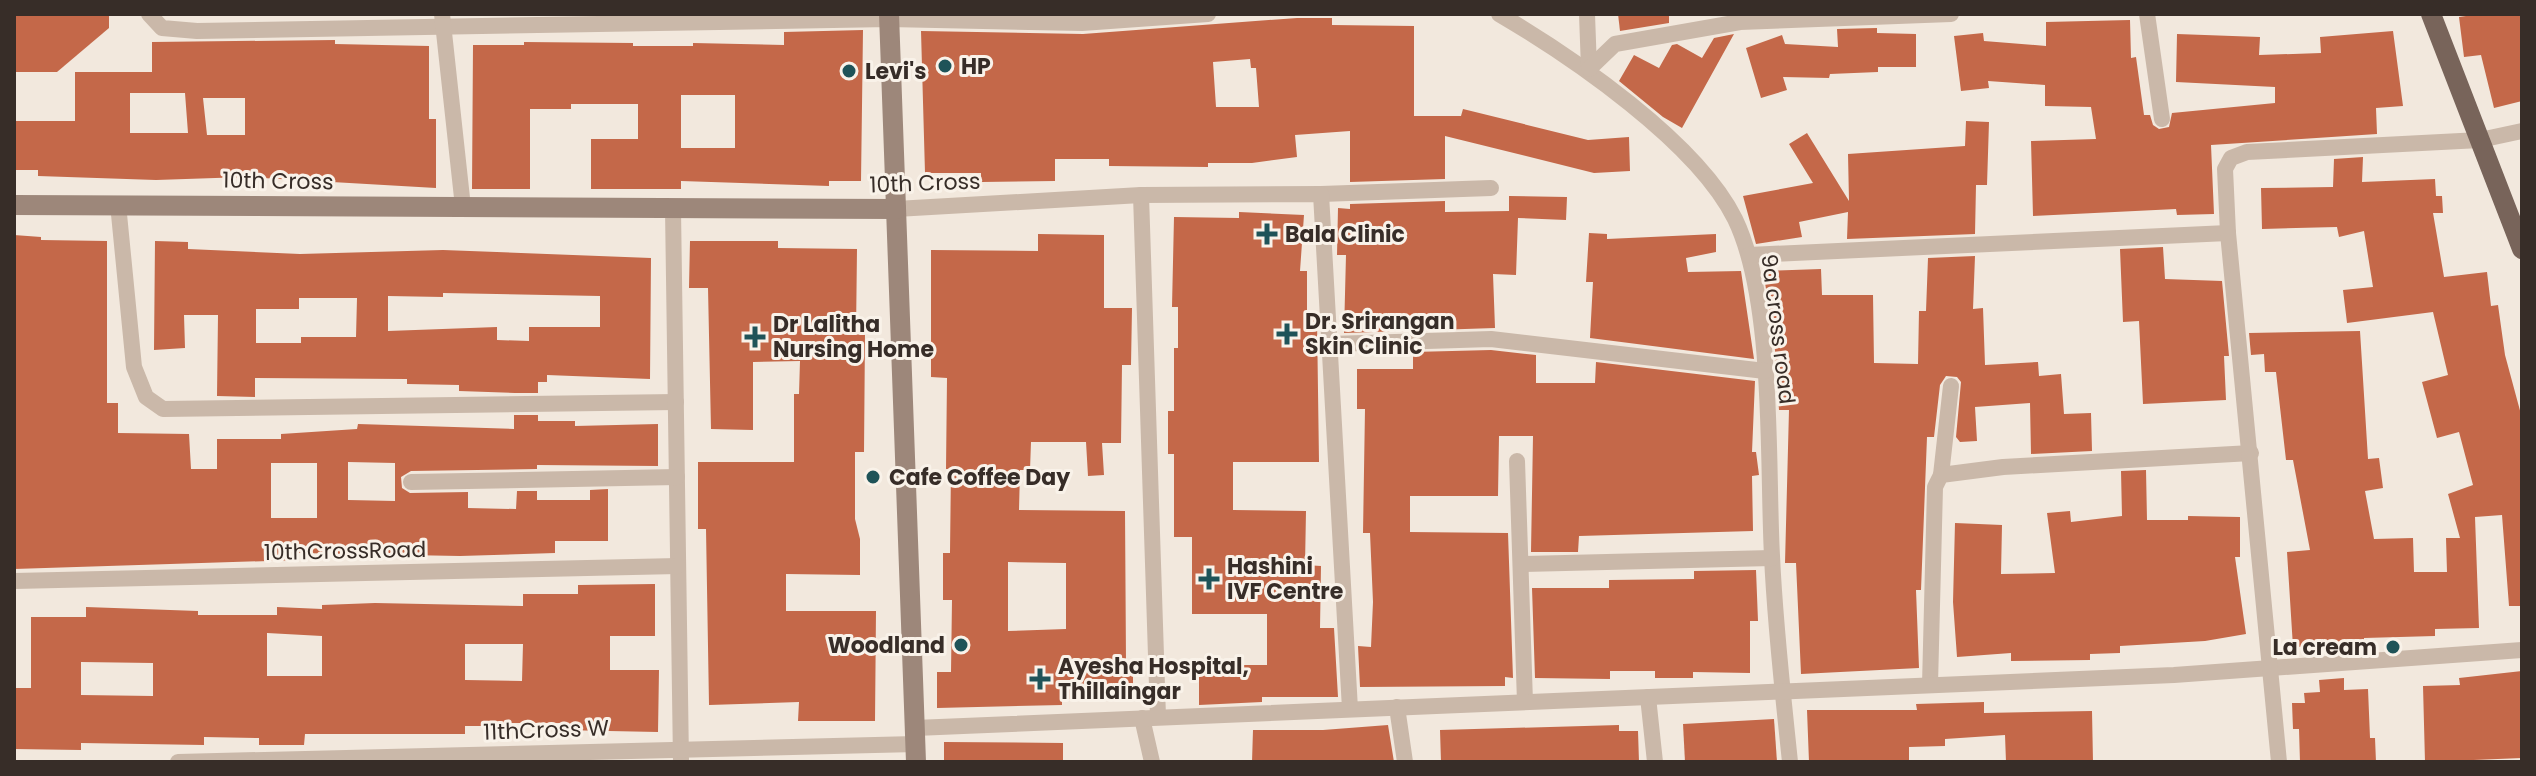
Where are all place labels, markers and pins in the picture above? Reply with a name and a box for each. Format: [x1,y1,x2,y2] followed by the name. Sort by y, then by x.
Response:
[961,51,991,82] place label: HP
[865,56,926,87] place label: Levi's
[936,57,954,75] marker: HP
[840,62,858,80] marker: Levi's
[1285,219,1405,250] place label: Bala Clinic
[1256,223,1278,245] marker: Bala Clinic
[1305,306,1455,362] place label: Dr. Srirangan Skin Clinic
[773,309,934,365] place label: Dr Lalitha Nursing Home
[1276,323,1298,345] marker: Dr. Srirangan Skin Clinic
[744,326,766,348] marker: Dr Lalitha Nursing Home
[889,462,1070,493] place label: Cafe Coffee Day
[864,468,882,486] marker: Cafe Coffee Day
[1227,551,1343,607] place label: Hashini IVF Centre
[1198,568,1220,590] marker: Hashini IVF Centre
[828,630,945,661] place label: Woodland
[2272,632,2377,663] place label: La cream
[952,636,970,654] marker: Woodland
[2384,638,2402,656] marker: La cream
[1058,651,1249,707] place label: Ayesha Hospital, Thillaingar
[1029,668,1051,690] marker: Ayesha Hospital, Thillaingar

